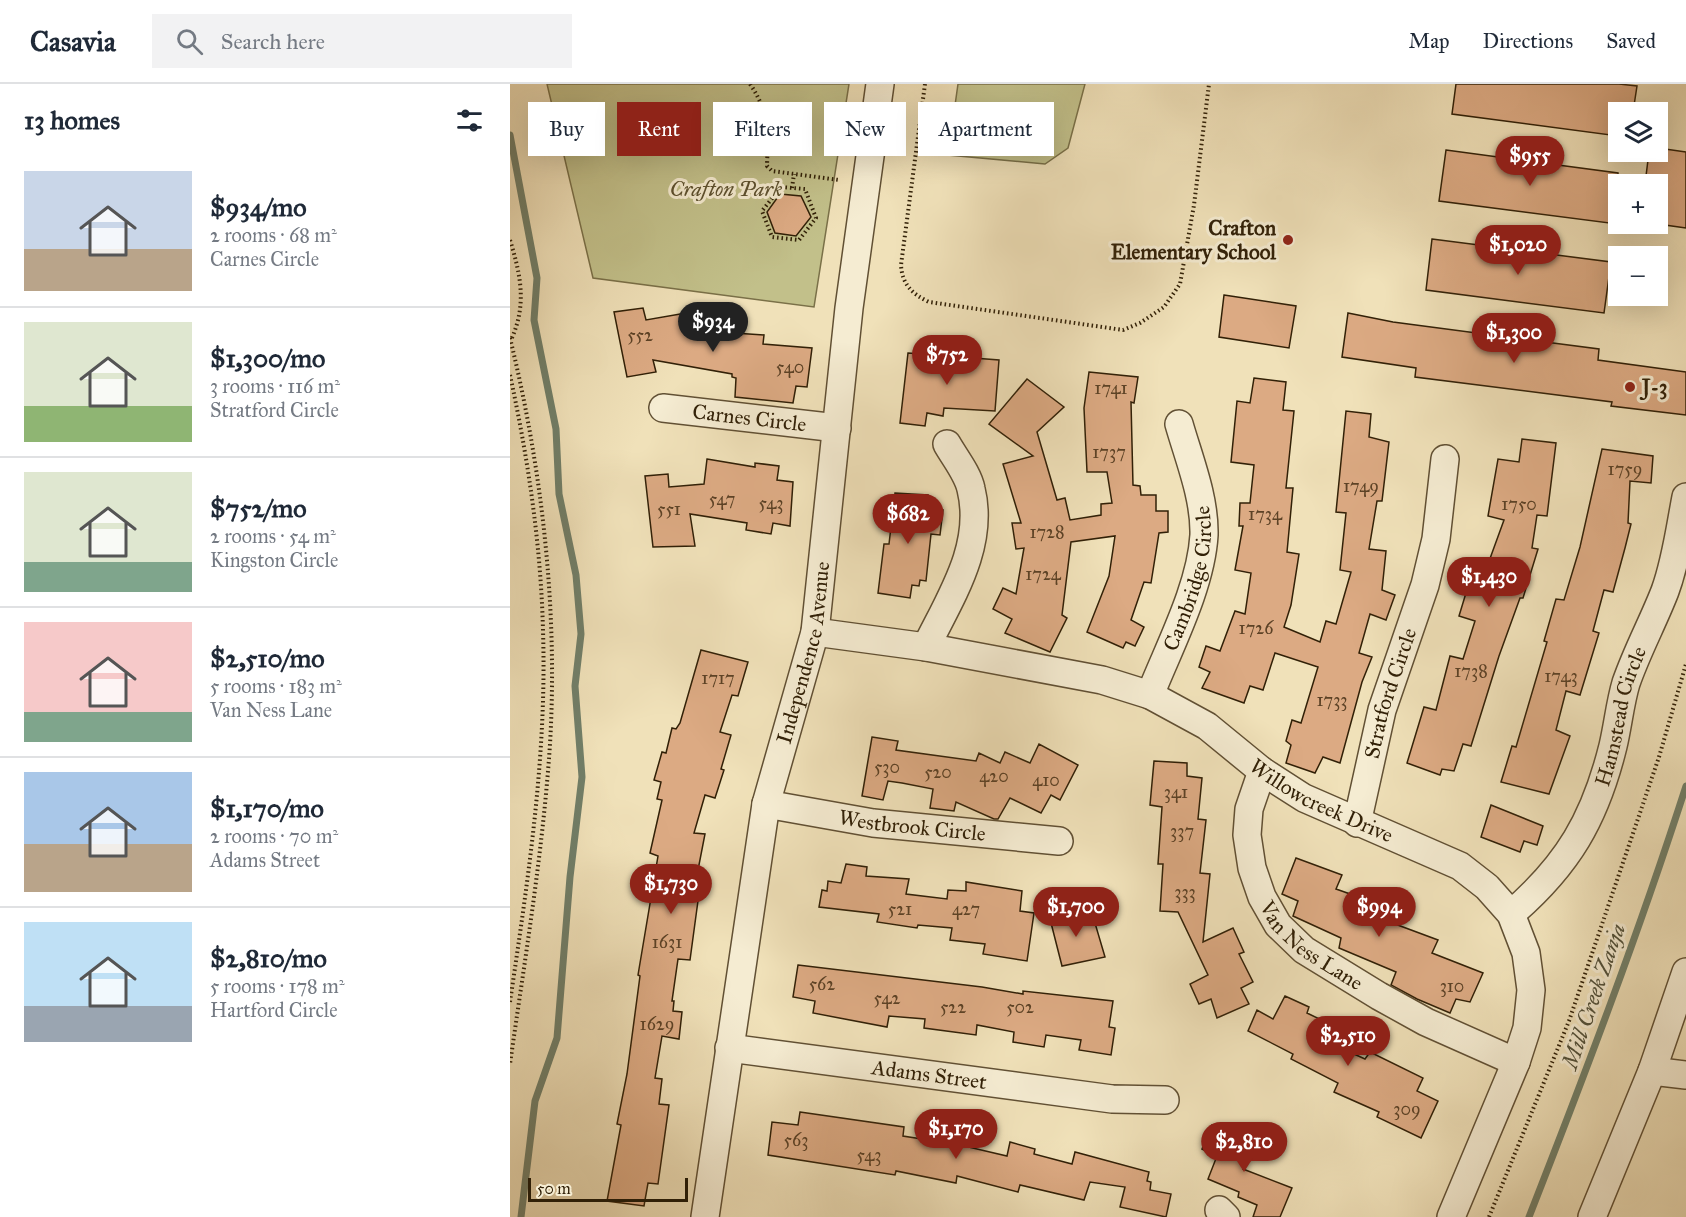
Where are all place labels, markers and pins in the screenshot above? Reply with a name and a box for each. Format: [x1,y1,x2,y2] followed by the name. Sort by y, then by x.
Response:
[1494,136,1566,187] pin: $955
[1111,215,1277,265] place label: Crafton Elementary School
[1469,225,1567,276] pin: $1,020
[1281,233,1295,247] marker: Crafton Elementary School
[677,302,749,353] pin: $934
[1465,313,1563,364] pin: $1,300
[911,335,983,386] pin: $752
[1639,374,1668,401] place label: J-3
[1623,380,1637,394] marker: J-3
[872,494,944,545] pin: $682
[1440,557,1538,608] pin: $1,430
[622,864,720,915] pin: $1,730
[1027,887,1125,938] pin: $1,700
[1343,887,1415,938] pin: $994
[1299,1016,1397,1067] pin: $2,510
[907,1109,1005,1160] pin: $1,170
[1195,1122,1293,1173] pin: $2,810

